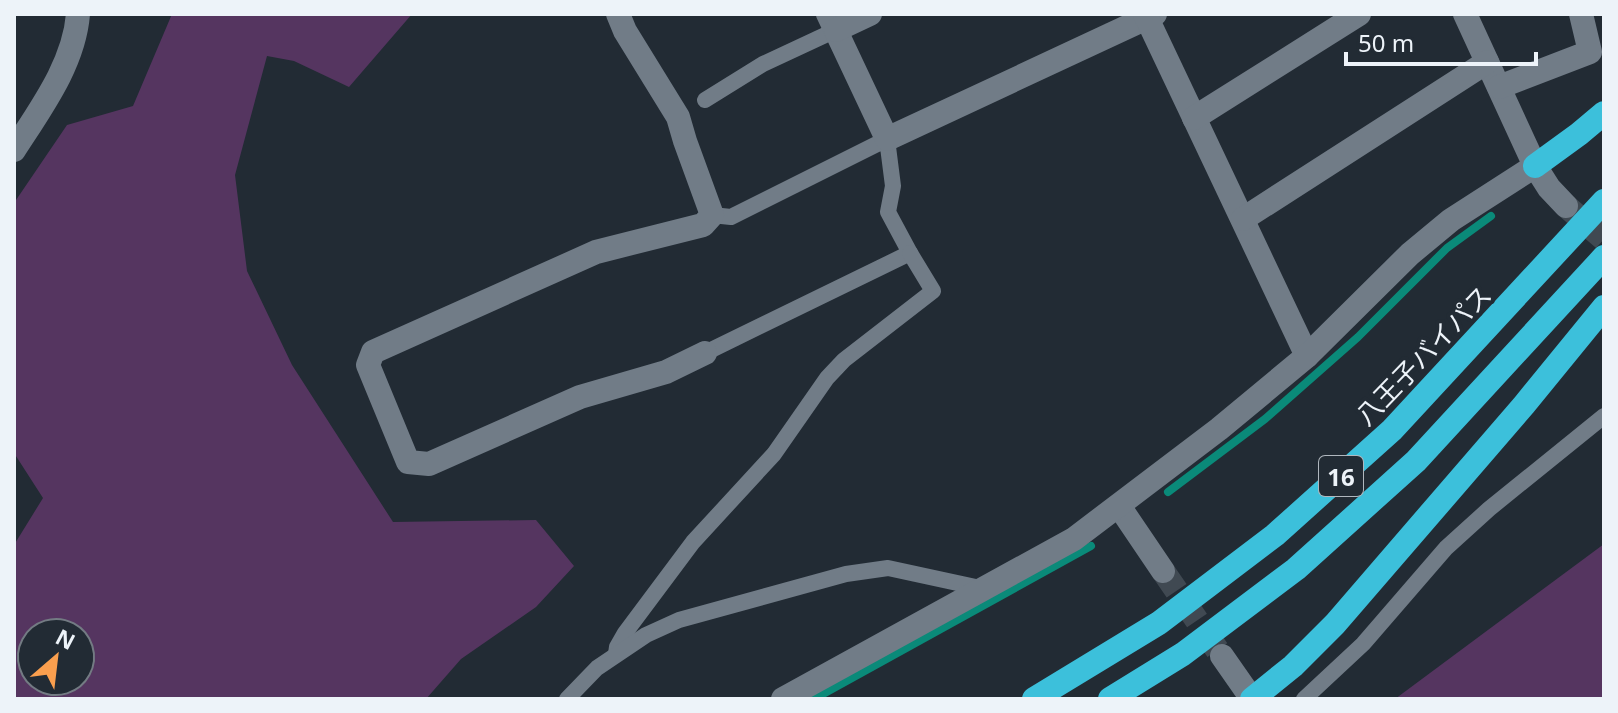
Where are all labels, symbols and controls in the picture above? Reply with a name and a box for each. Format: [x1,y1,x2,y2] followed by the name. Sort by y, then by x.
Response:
[1346,16,1536,66] scale bar
[1358,26,1414,59] text: 50 m
[1347,277,1499,433] street label: 八王子バイパス
[1319,456,1363,496] road number: 16
[16,617,96,697] north arrow
[51,621,81,656] text: N

